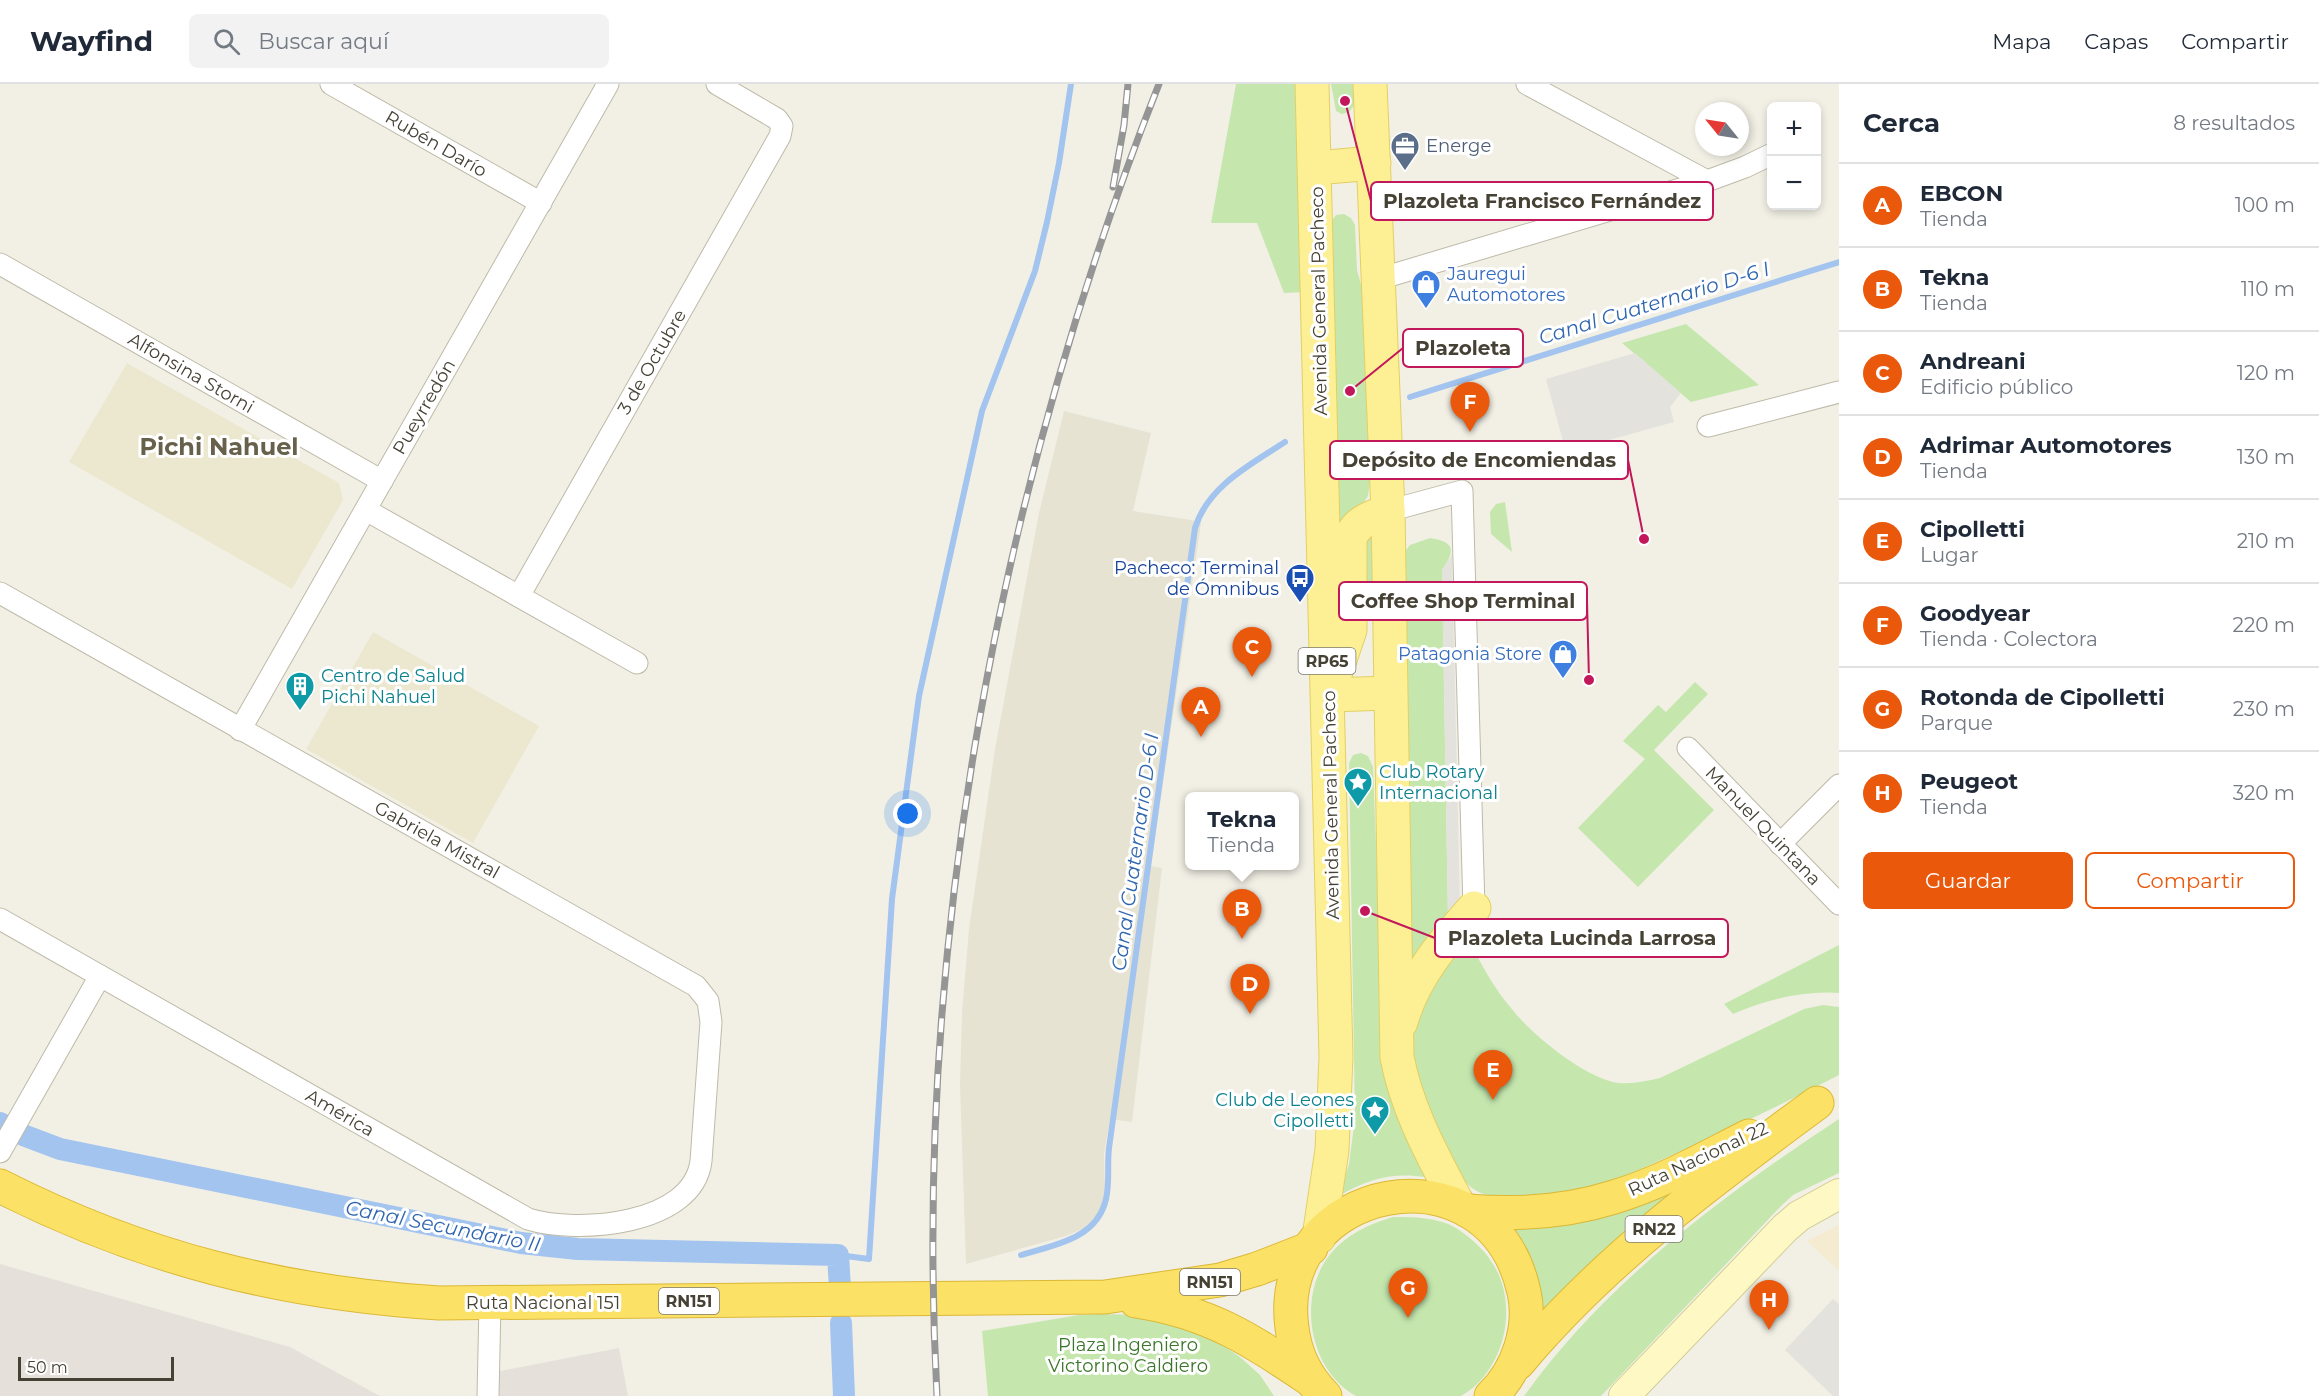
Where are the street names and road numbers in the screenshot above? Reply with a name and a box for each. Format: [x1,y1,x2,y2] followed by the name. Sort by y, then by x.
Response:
[381,106,491,182] street label: Rubén Darío
[1306,186,1332,416] street label: Avenida General Pacheco
[613,306,691,418] street label: 3 de Octubre
[124,328,258,418] street label: Alfonsina Storni
[388,356,460,458] street label: Pueyrredón
[1298,648,1356,674] road number: RP65
[1318,690,1344,920] street label: Avenida General Pacheco
[1701,762,1825,890] street label: Manuel Quintana
[371,796,503,884] street label: Gabriela Mistral
[302,1085,378,1141] street label: América
[1625,1117,1771,1201] street label: Ruta Nacional 22
[1626,1216,1682,1242] road number: RN22
[1180,1269,1240,1295] road number: RN151
[659,1288,719,1314] road number: RN151
[466,1292,620,1314] street label: Ruta Nacional 151

